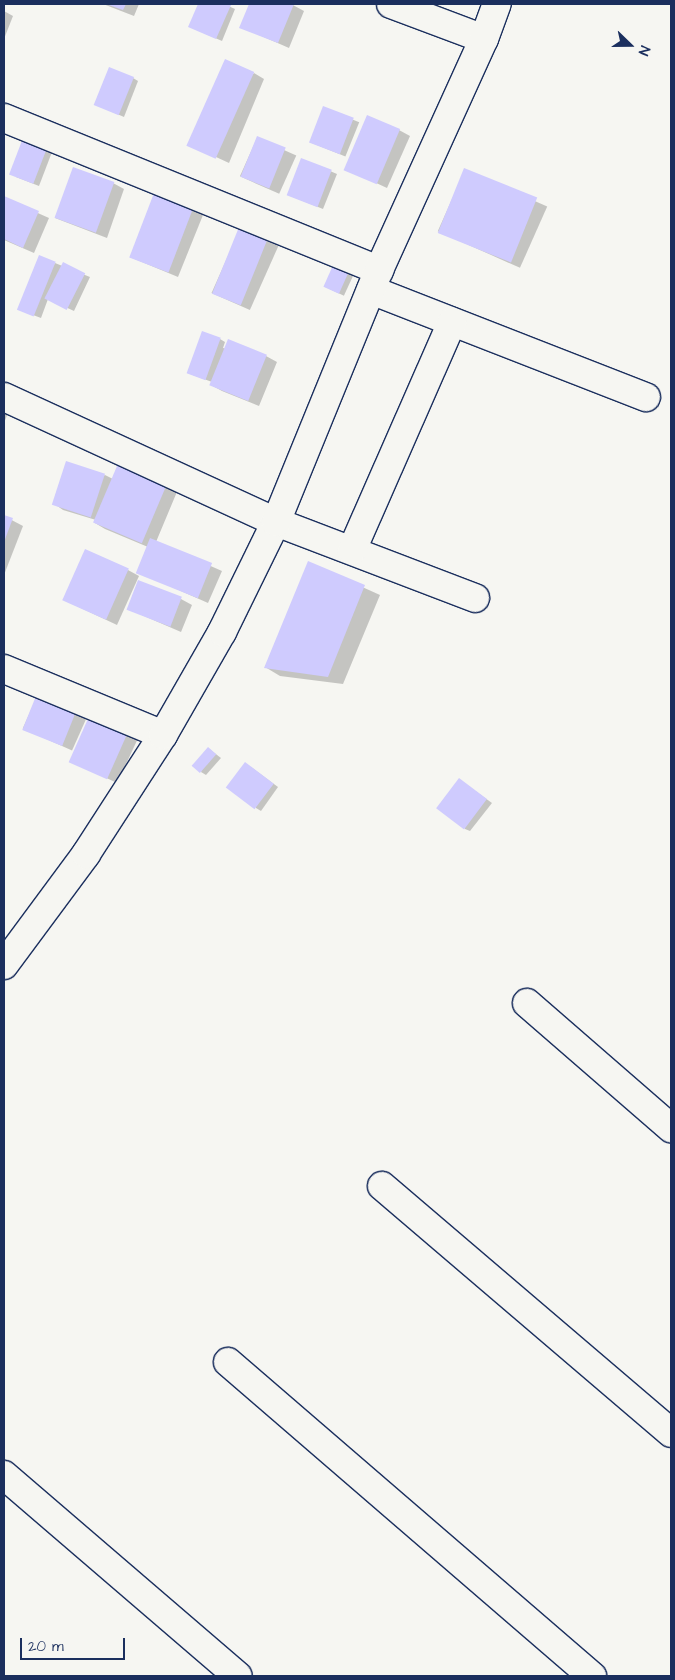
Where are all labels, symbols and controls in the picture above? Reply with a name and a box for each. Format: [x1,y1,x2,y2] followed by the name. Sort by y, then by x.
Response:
[605,20,655,70] north arrow
[633,43,655,58] text: N
[22,1628,128,1660] scale bar
[28,1636,64,1657] text: 20 m

